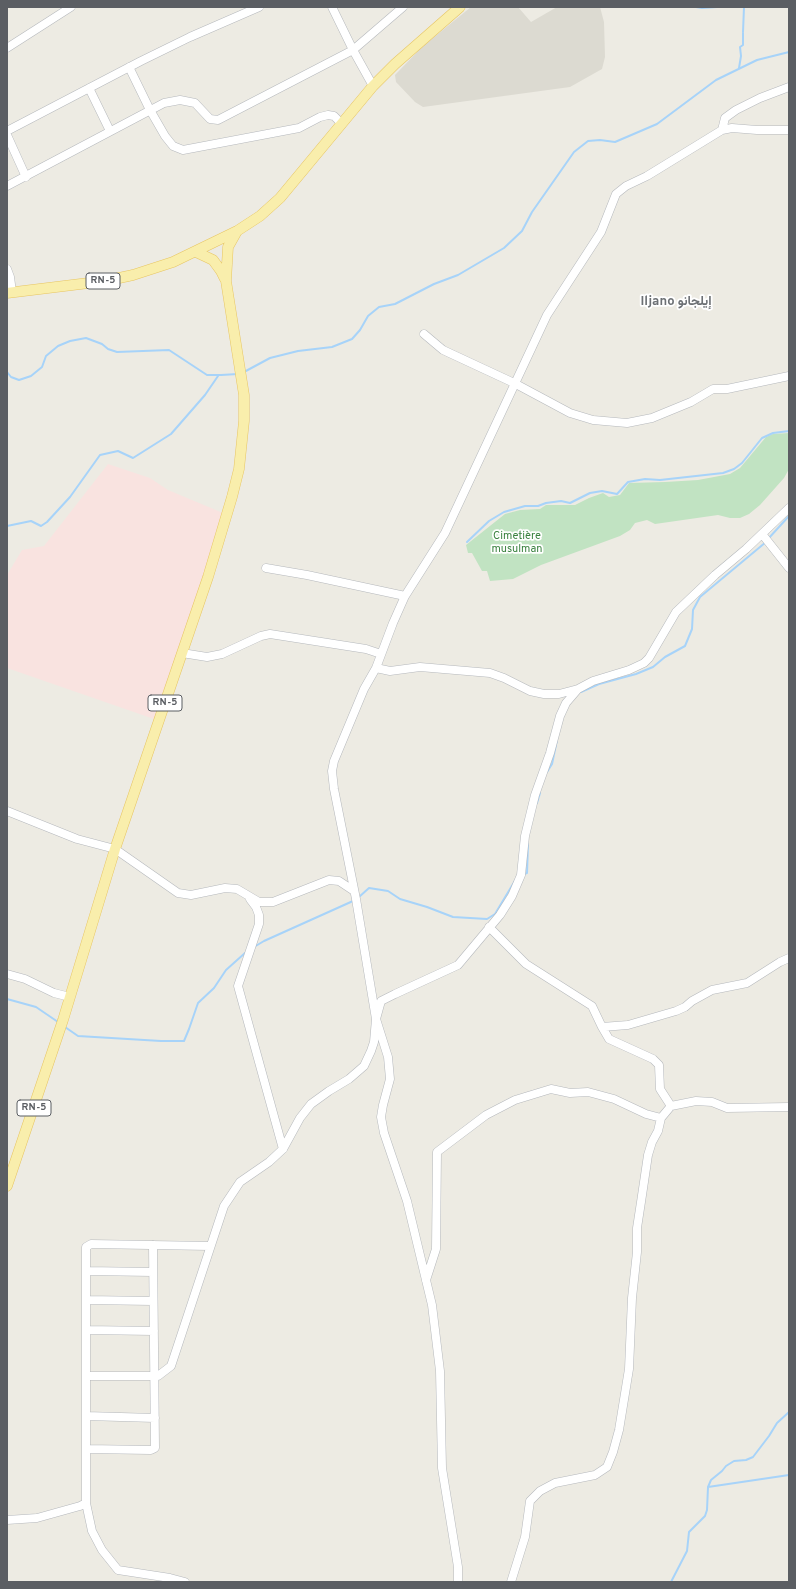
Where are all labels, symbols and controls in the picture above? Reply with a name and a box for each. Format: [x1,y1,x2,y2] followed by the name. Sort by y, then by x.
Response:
[86,273,120,289] road number: RN-5
[640,294,712,310] district label: Iljano إيلجانو
[491,530,543,556] park label: Cimetière musulman
[148,695,182,711] road number: RN-5
[17,1100,51,1116] road number: RN-5

